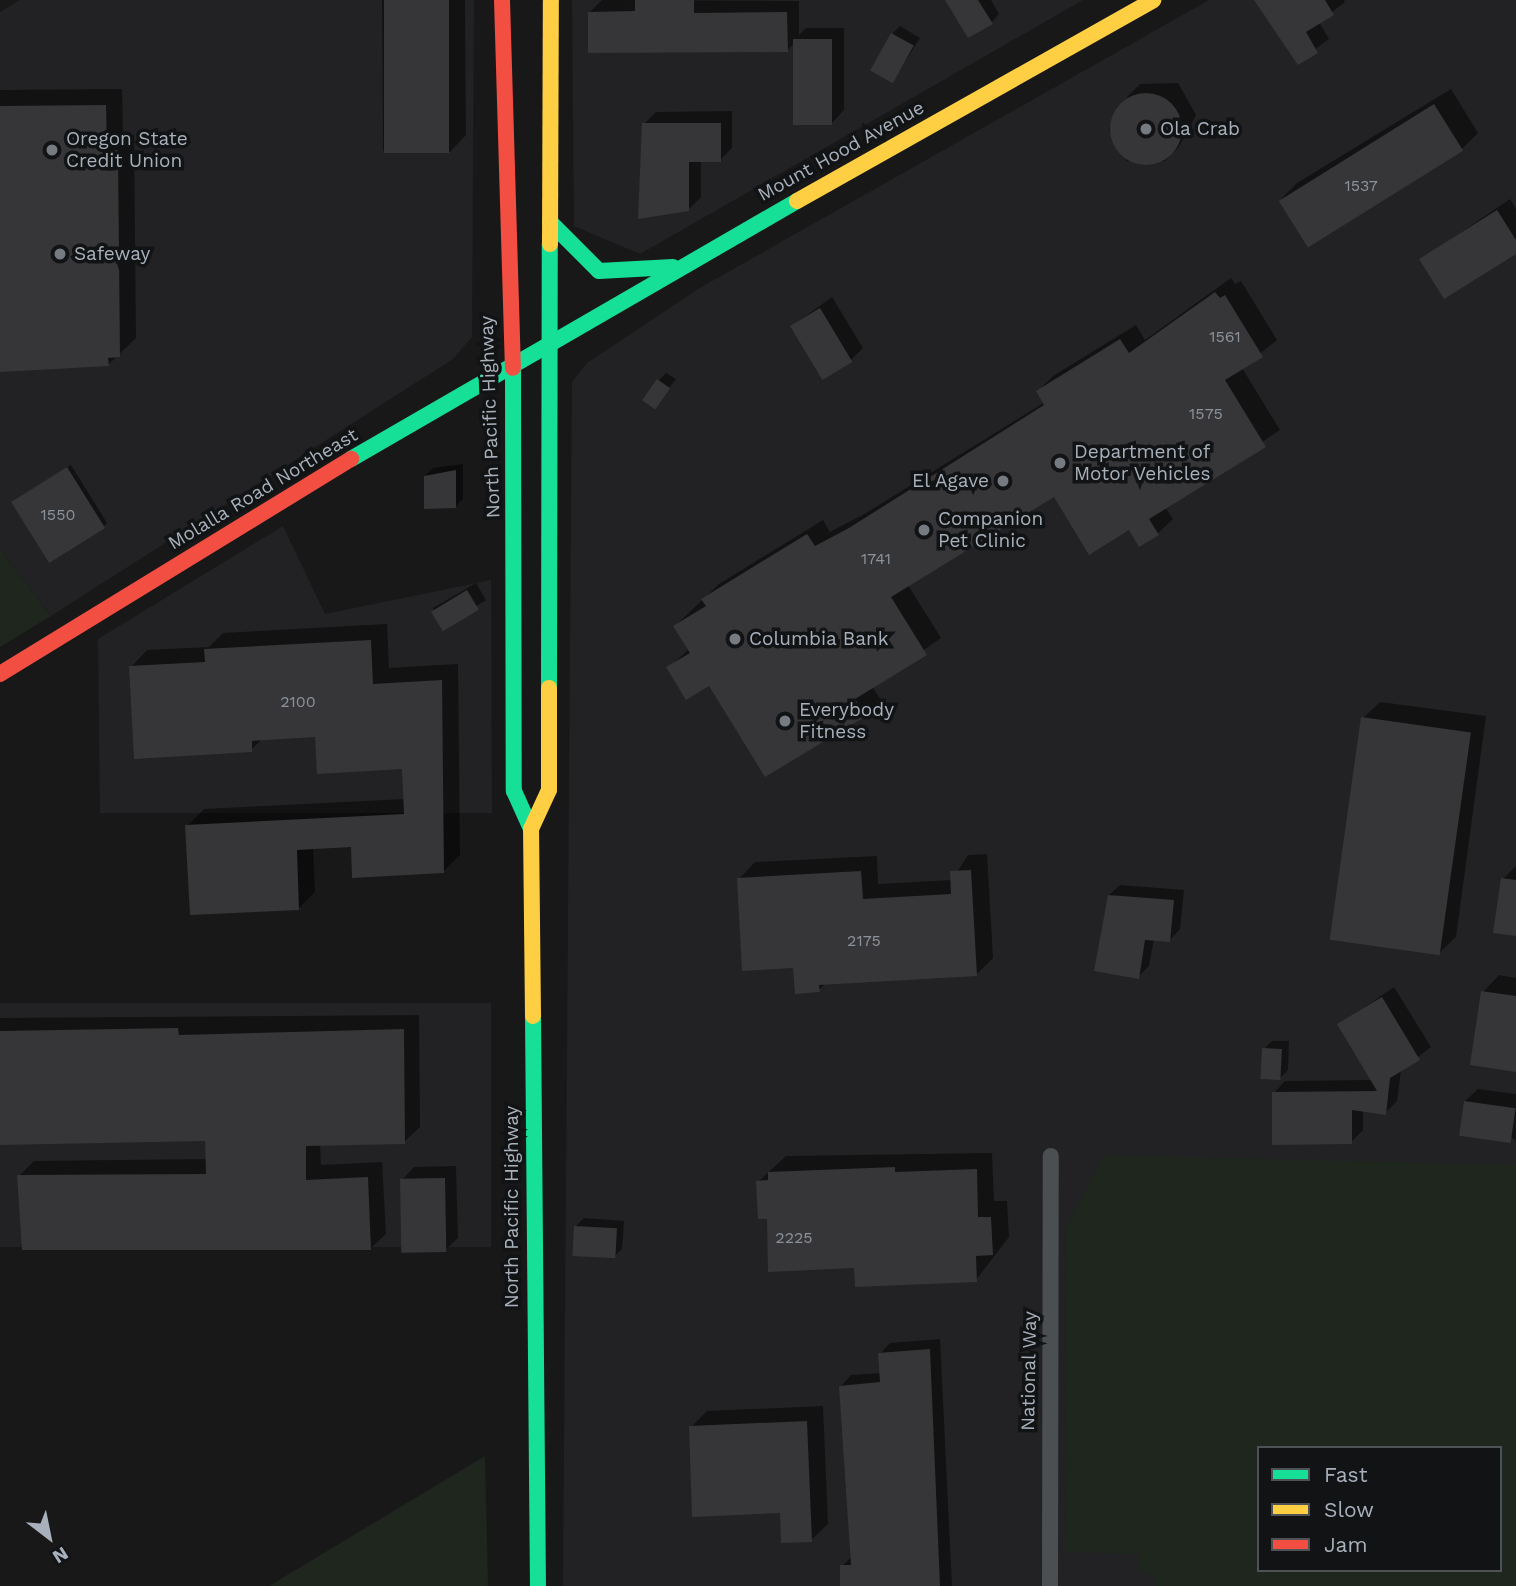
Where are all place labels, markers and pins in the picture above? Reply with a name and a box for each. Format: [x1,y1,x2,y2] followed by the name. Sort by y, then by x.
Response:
[1160,118,1240,140] place label: Ola Crab
[1138,121,1154,137] marker: Ola Crab
[66,128,188,172] place label: Oregon State Credit Union
[44,142,60,158] marker: Oregon State Credit Union
[74,243,150,265] place label: Safeway
[52,246,68,262] marker: Safeway
[1074,441,1212,485] place label: Department of Motor Vehicles
[1052,455,1068,471] marker: Department of Motor Vehicles
[911,470,989,492] place label: El Agave
[995,473,1011,489] marker: El Agave
[938,508,1043,552] place label: Companion Pet Clinic
[916,522,932,538] marker: Companion Pet Clinic
[749,628,889,650] place label: Columbia Bank
[727,631,743,647] marker: Columbia Bank
[799,699,894,743] place label: Everybody Fitness
[777,713,793,729] marker: Everybody Fitness

